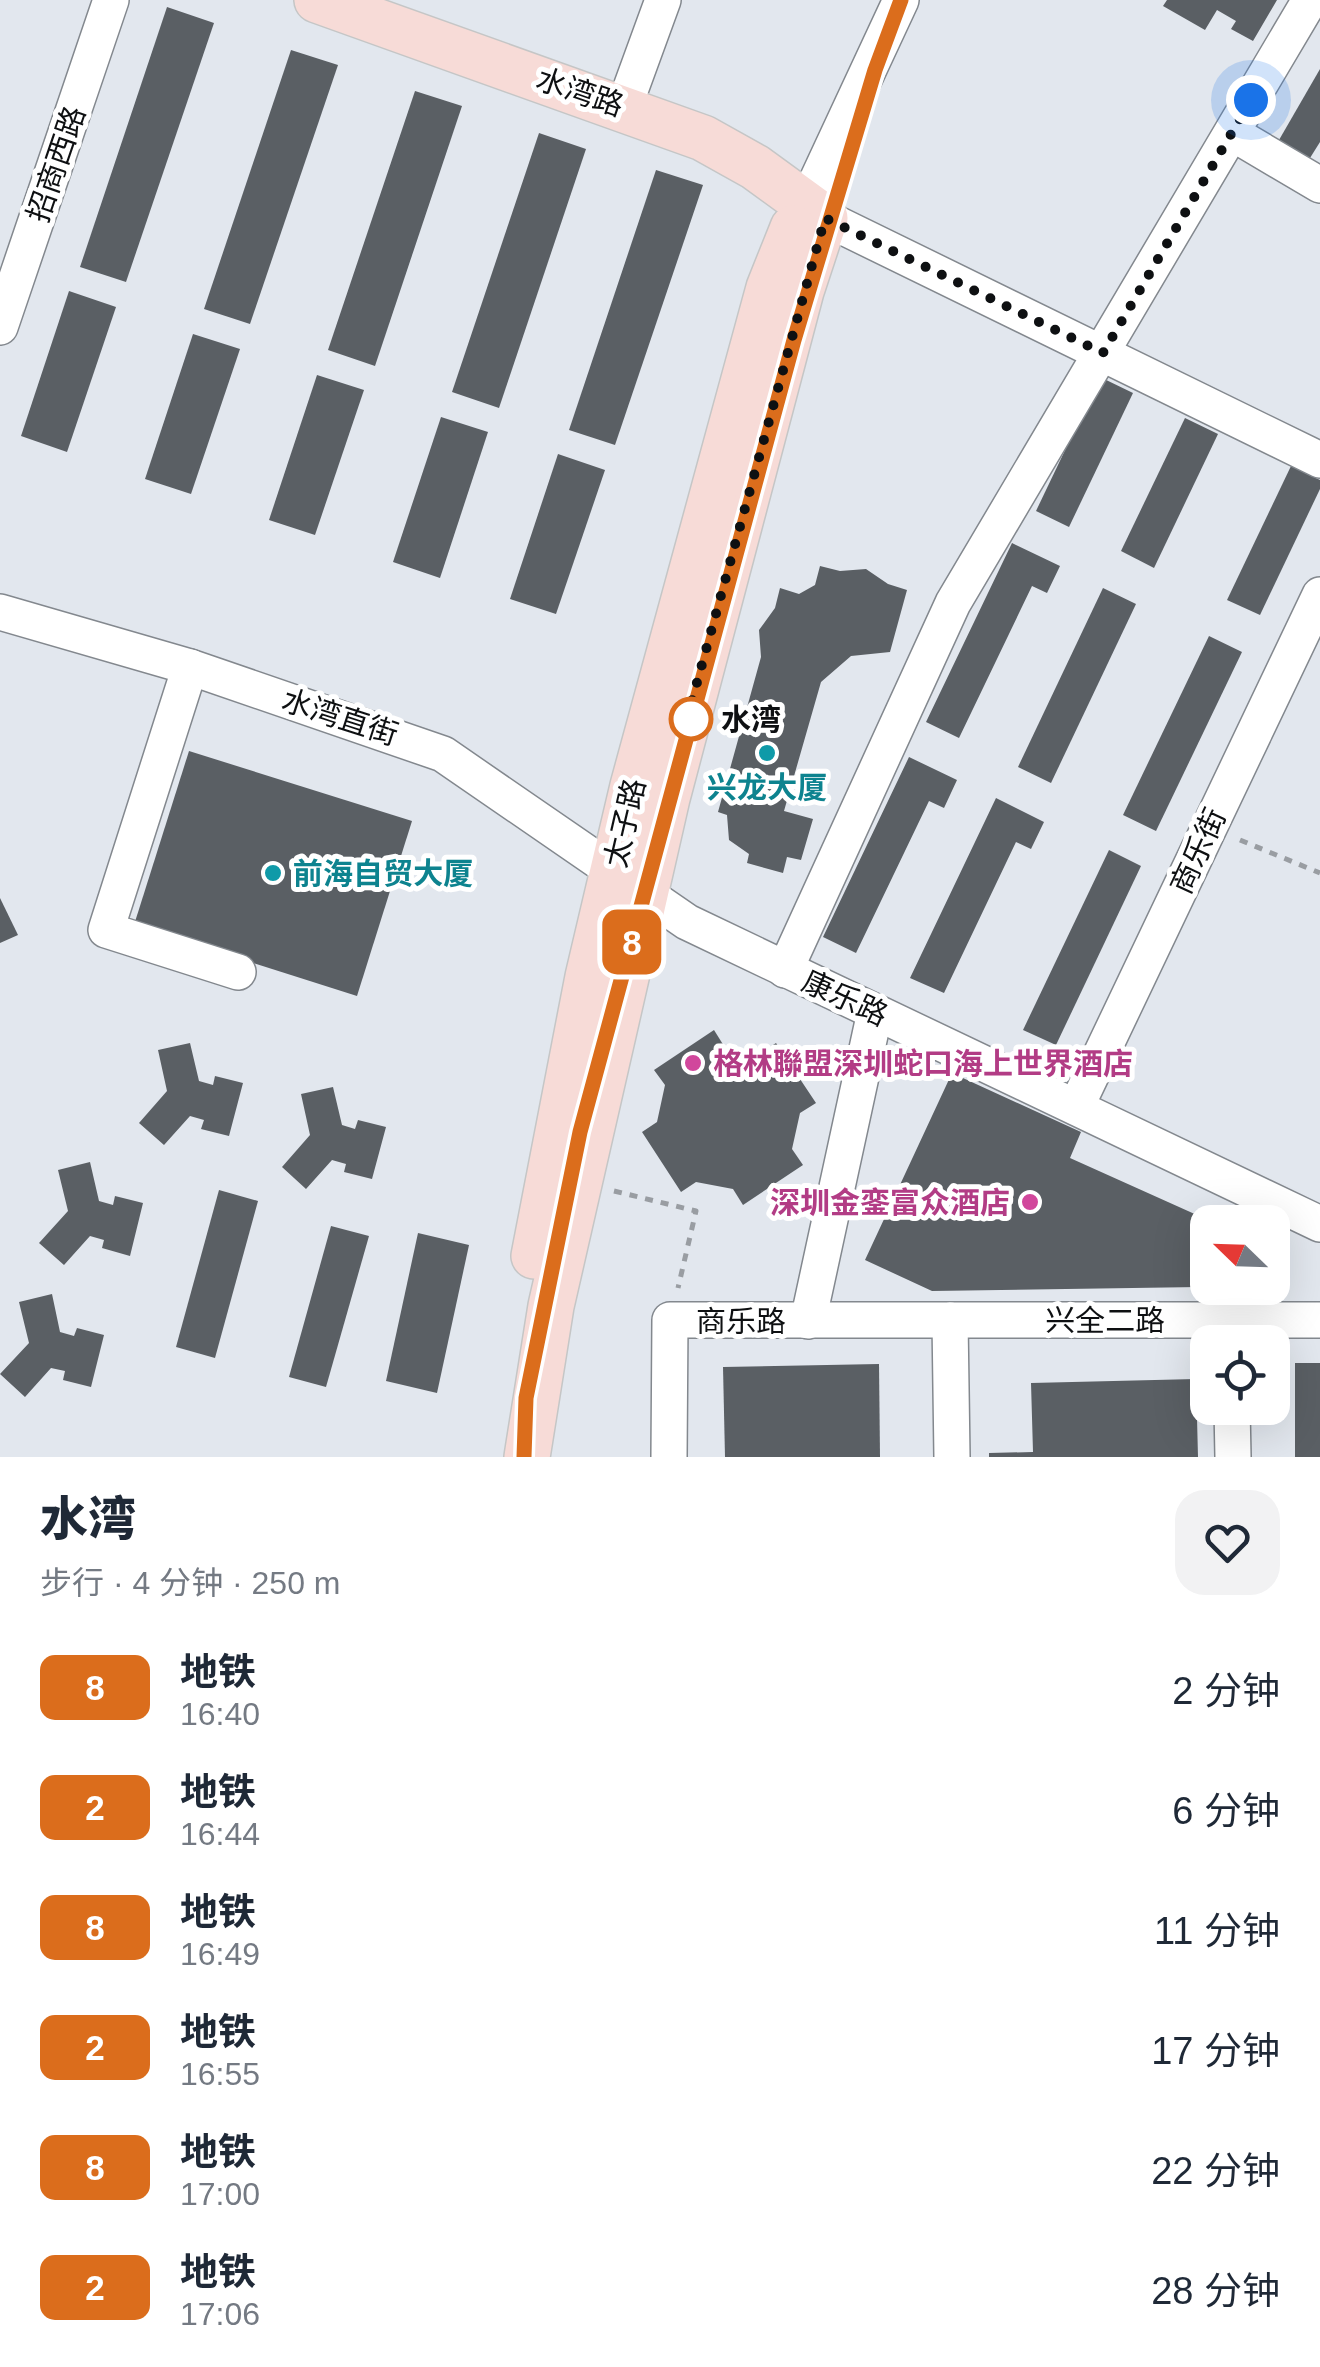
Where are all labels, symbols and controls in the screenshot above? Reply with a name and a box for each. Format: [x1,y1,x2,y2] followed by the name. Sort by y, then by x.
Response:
[532,62,628,122] street label: 水湾路
[1226,75,1276,125] your location
[21,102,91,226] street label: 招商西路
[278,683,402,751] street label: 水湾直街
[670,698,712,740] marker: 水湾
[721,703,781,736] place label: 水湾
[756,742,778,764] marker: 兴龙大厦
[707,771,827,804] place label: 兴龙大厦
[599,775,651,871] street label: 太子路
[1164,803,1232,899] street label: 商乐街
[293,857,473,890] place label: 前海自贸大厦
[262,862,284,884] marker: 前海自贸大厦
[600,910,664,974] line badge: 8
[622,923,642,962] text: 8
[797,964,893,1032] street label: 康乐路
[713,1047,1133,1080] place label: 格林聯盟深圳蛇口海上世界酒店
[682,1052,704,1074] marker: 格林聯盟深圳蛇口海上世界酒店
[770,1186,1010,1219] place label: 深圳金銮富众酒店
[1019,1191,1041,1213] marker: 深圳金銮富众酒店
[1190,1205,1290,1305] north arrow
[1190,1205,1290,1425] map controls
[1045,1304,1165,1337] street label: 兴全二路
[696,1305,786,1338] street label: 商乐路
[1190,1325,1290,1425] button: locate
[1175,1490,1280,1595] button: heart
[40,1493,136,1546] text: 水湾
[40,1565,341,1601] text: 步行 · 4 分钟 · 250 m
[180,1651,256,1693] text: 地铁
[85,1668,105,1707] text: 8
[1172,1670,1280,1712] text: 2 分钟
[180,1696,260,1732] text: 16:40
[180,1771,256,1813] text: 地铁
[85,1788,105,1827] text: 2
[1172,1790,1280,1832] text: 6 分钟
[180,1816,260,1852] text: 16:44
[180,1891,256,1933] text: 地铁
[85,1908,105,1947] text: 8
[1154,1910,1280,1952] text: 11 分钟
[180,1936,260,1972] text: 16:49
[180,2011,256,2053] text: 地铁
[85,2028,105,2067] text: 2
[1151,2030,1280,2072] text: 17 分钟
[180,2056,260,2092] text: 16:55
[180,2131,256,2173] text: 地铁
[85,2148,105,2187] text: 8
[1151,2150,1280,2192] text: 22 分钟
[180,2176,260,2212] text: 17:00
[180,2251,256,2293] text: 地铁
[85,2268,105,2307] text: 2
[1151,2270,1280,2312] text: 28 分钟
[180,2296,260,2332] text: 17:06

